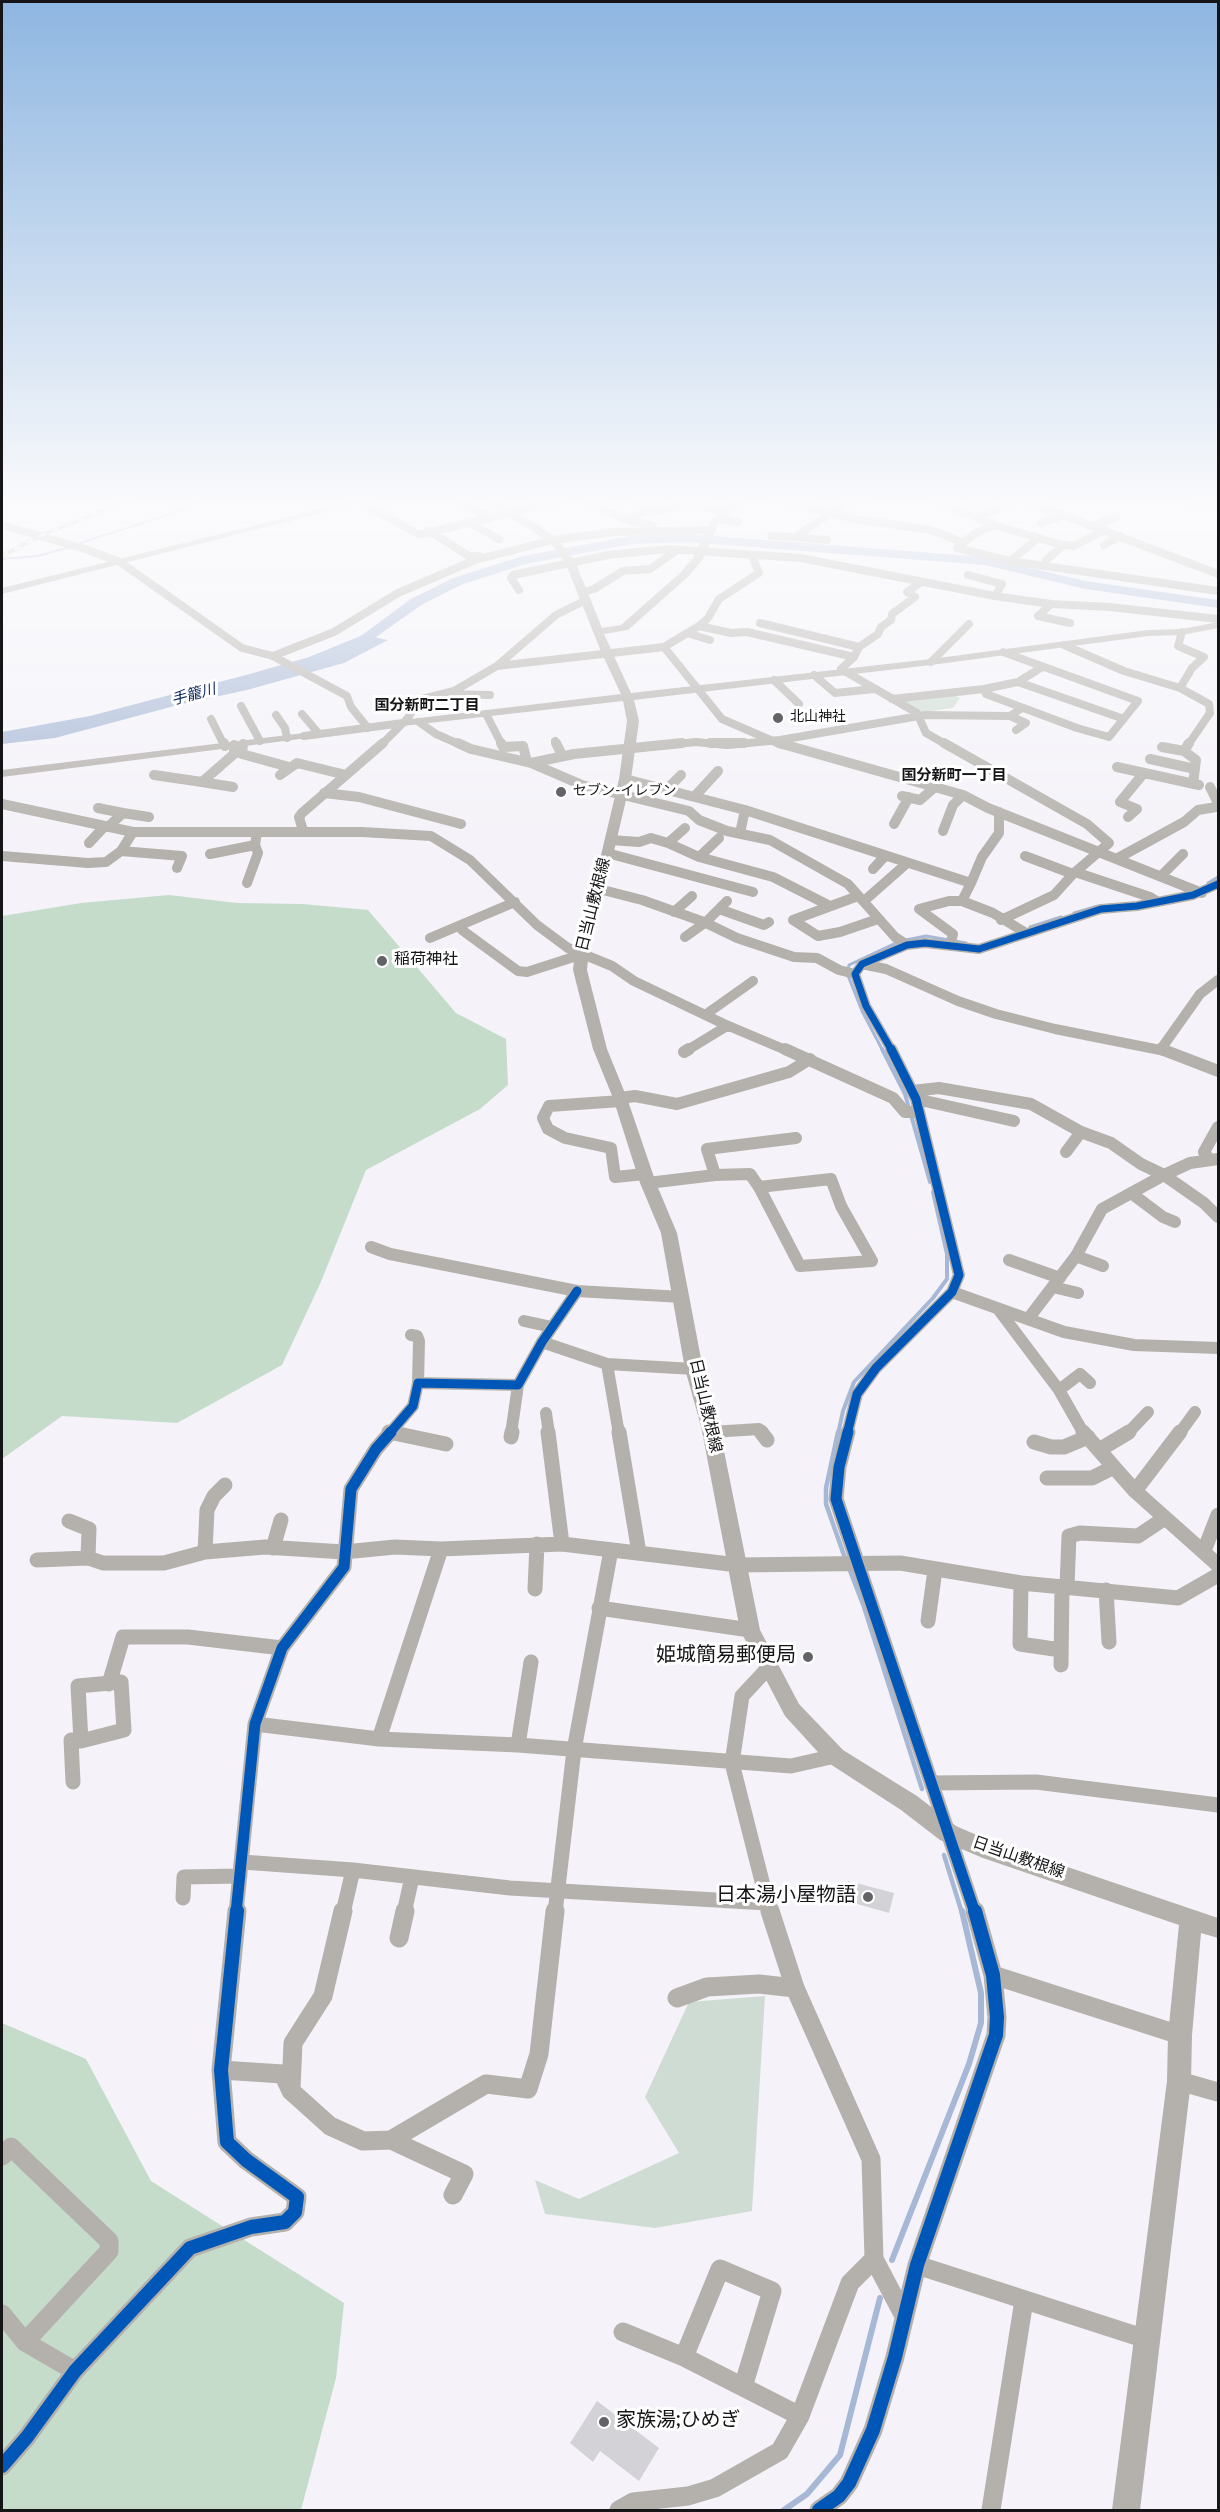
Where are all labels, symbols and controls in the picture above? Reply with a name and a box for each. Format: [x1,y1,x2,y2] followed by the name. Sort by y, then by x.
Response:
[170,681,218,711] water label: 手籠川
[375,698,479,716] district label: 国分新町二丁目
[790,710,846,726] place label: 北山神社
[771,711,785,725] marker: 北山神社
[902,768,1006,786] district label: 国分新町一丁目
[573,784,677,800] place label: セブン-イレブン
[554,785,568,799] marker: セブン-イレブン
[574,856,616,954] street label: 日当山敷根線
[394,951,458,971] place label: 稲荷神社
[375,954,389,968] marker: 稲荷神社
[684,1357,724,1455] street label: 日当山敷根線
[656,1645,796,1669] place label: 姫城簡易郵便局
[801,1650,815,1664] marker: 姫城簡易郵便局
[969,1834,1067,1884] street label: 日当山敷根線
[716,1885,856,1909] place label: 日本湯小屋物語
[861,1890,875,1904] marker: 日本湯小屋物語
[616,2410,740,2434] place label: 家族湯;ひめぎ
[597,2415,611,2429] marker: 家族湯;ひめぎ

